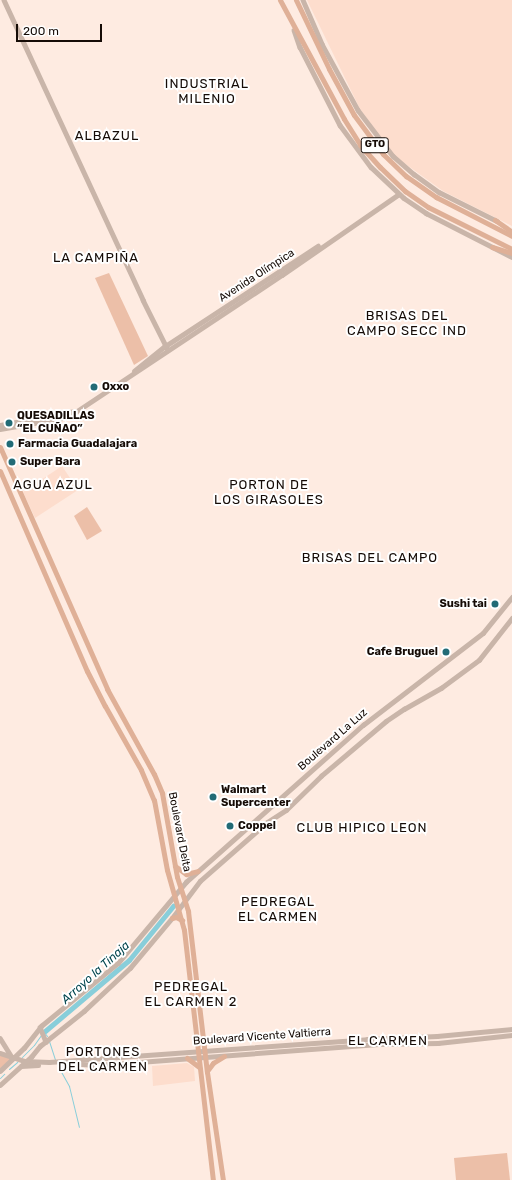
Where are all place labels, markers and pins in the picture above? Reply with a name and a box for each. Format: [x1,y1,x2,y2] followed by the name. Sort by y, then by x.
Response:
[102,380,129,394] place label: Oxxo
[89,382,99,392] marker: Oxxo
[17,410,95,436] place label: QUESADILLAS “EL CUÑAO”
[4,418,14,428] marker: QUESADILLAS “EL CUÑAO”
[18,437,137,451] place label: Farmacia Guadalajara
[5,439,15,449] marker: Farmacia Guadalajara
[20,455,81,469] place label: Super Bara
[7,457,17,467] marker: Super Bara
[439,597,487,611] place label: Sushi tai
[490,599,500,609] marker: Sushi tai
[367,645,438,659] place label: Cafe Bruguel
[441,647,451,657] marker: Cafe Bruguel
[221,784,290,810] place label: Walmart Supercenter
[208,792,218,802] marker: Walmart Supercenter
[238,819,276,833] place label: Coppel
[225,821,235,831] marker: Coppel

